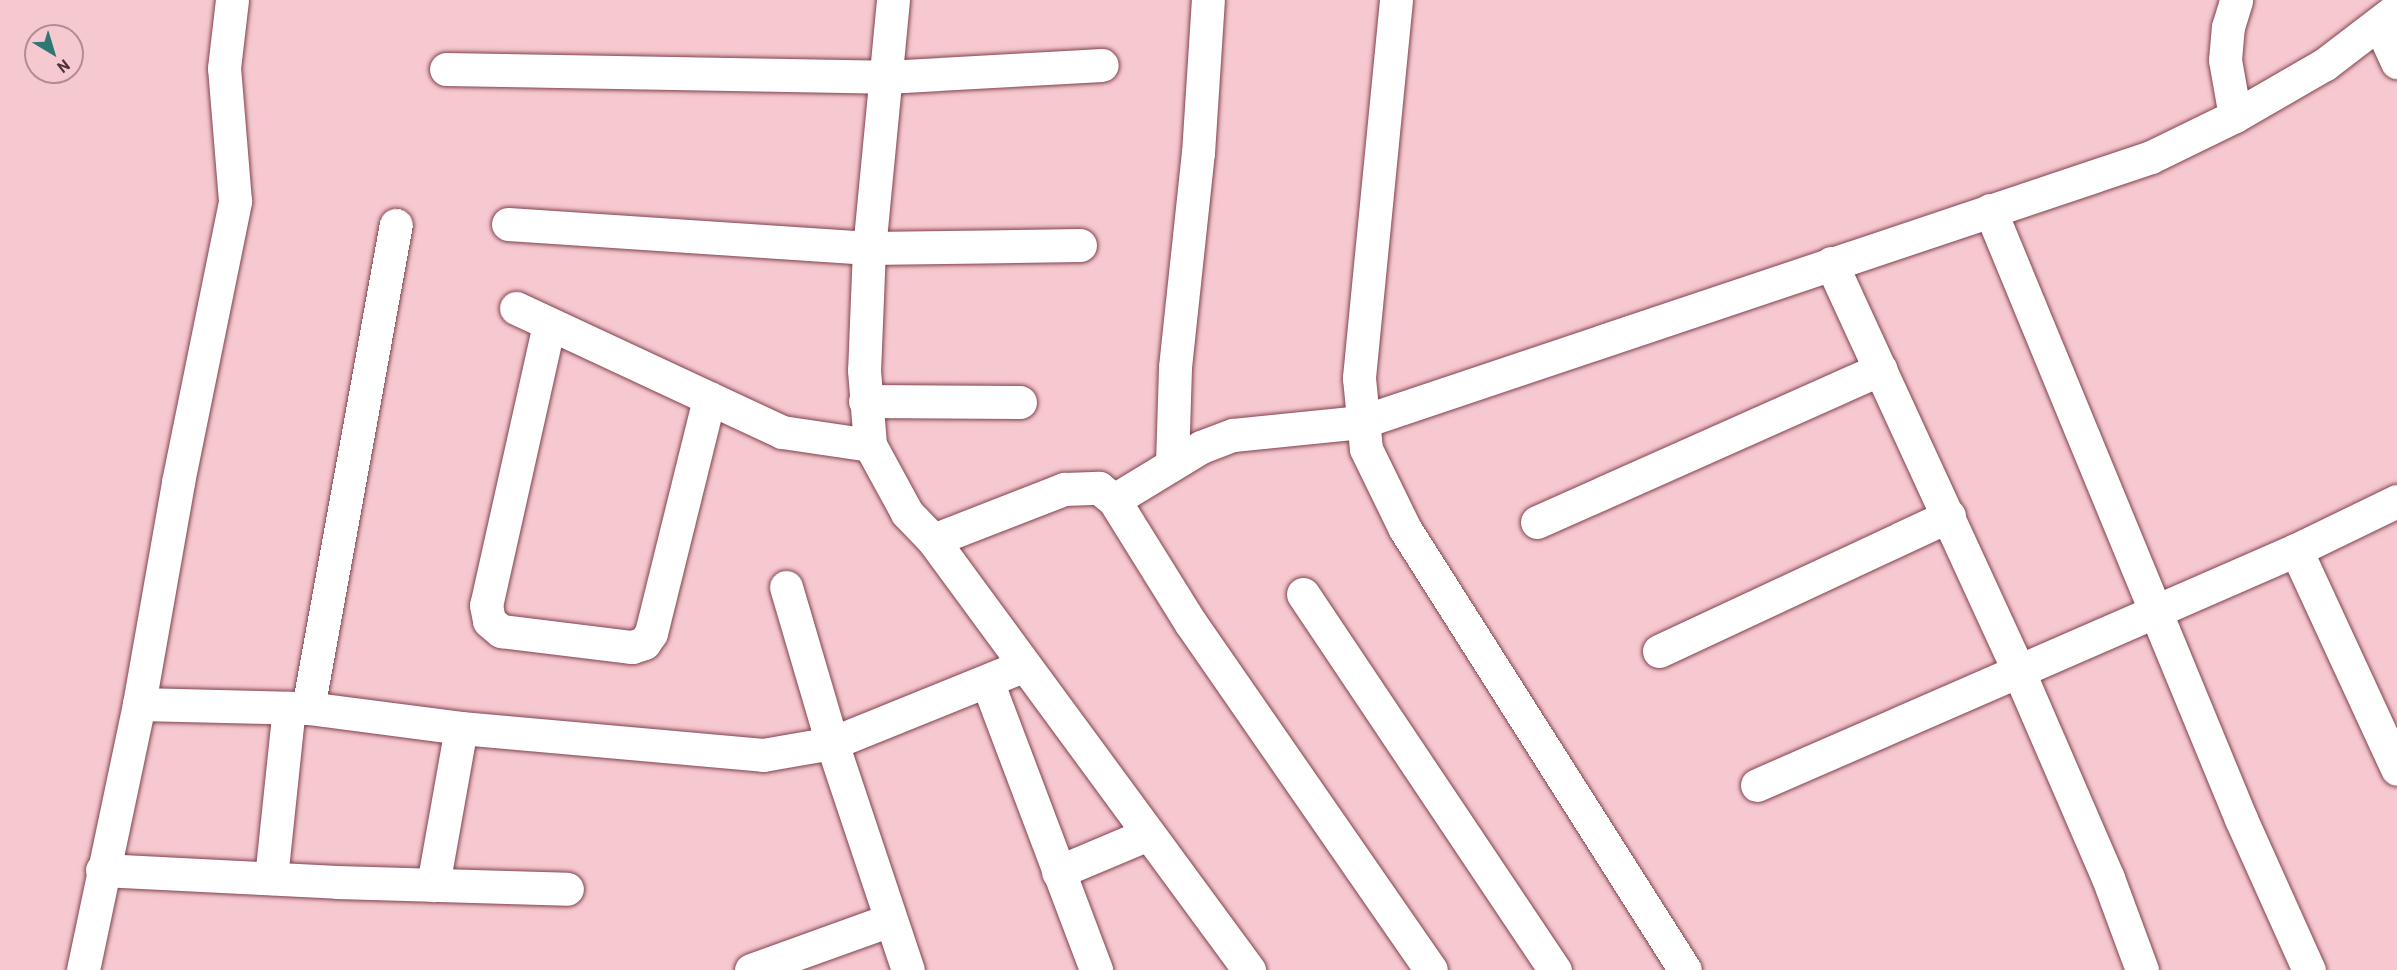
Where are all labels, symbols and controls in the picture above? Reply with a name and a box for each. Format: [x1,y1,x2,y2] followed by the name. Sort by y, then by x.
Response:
[24,24,84,84] north arrow
[54,56,74,78] text: N

